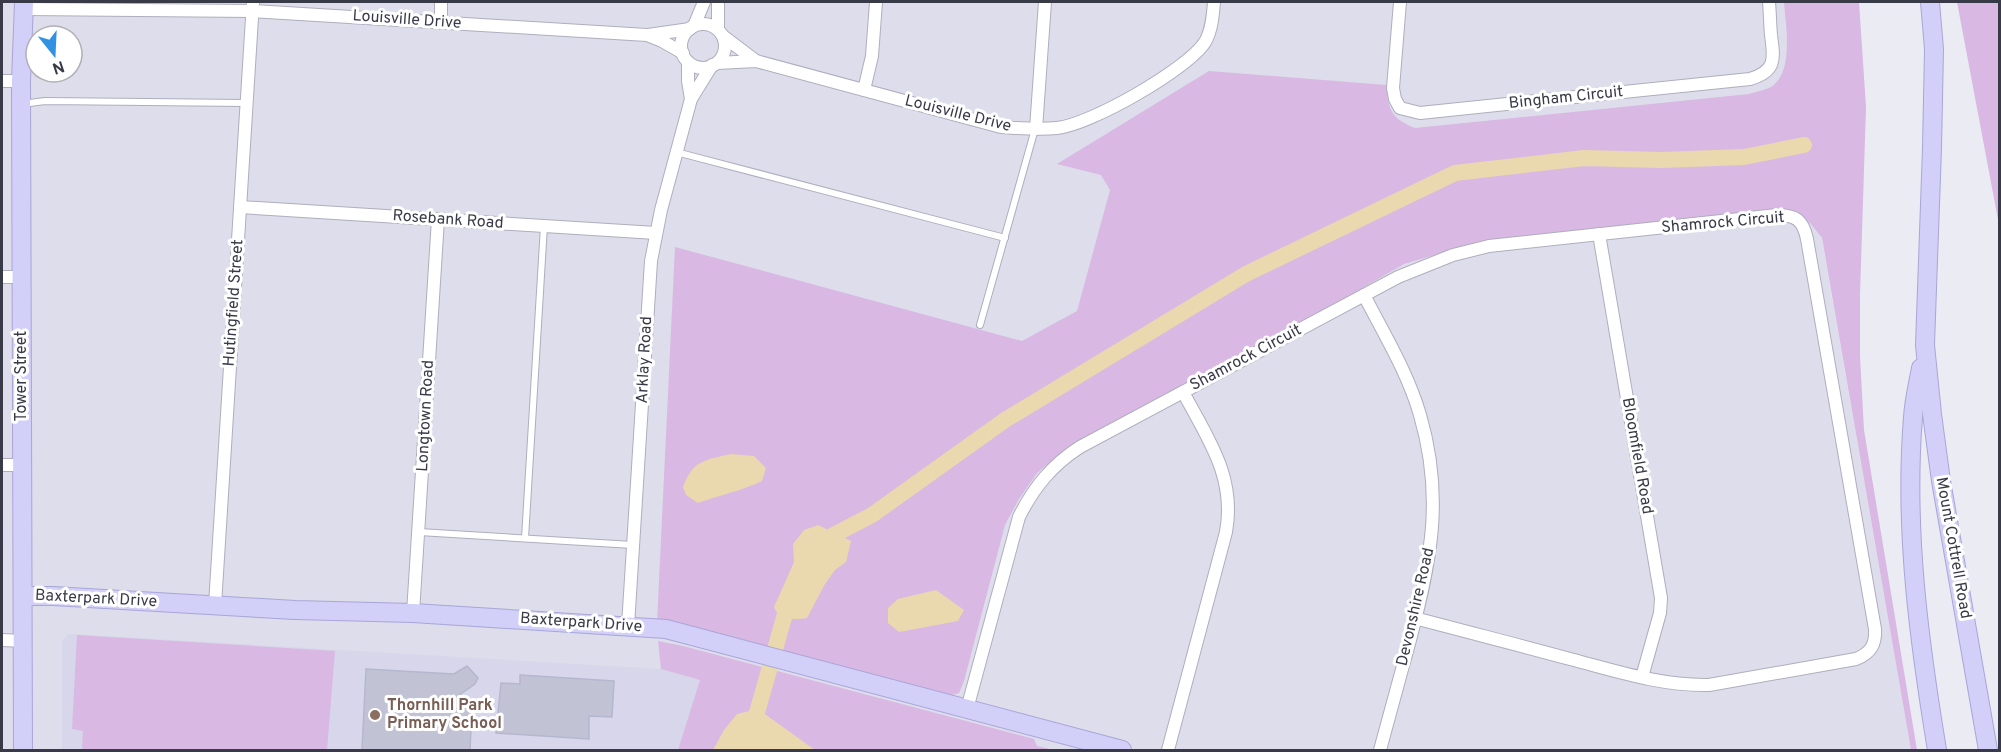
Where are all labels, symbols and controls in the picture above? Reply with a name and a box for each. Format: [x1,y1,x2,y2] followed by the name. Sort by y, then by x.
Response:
[352,6,462,34] street label: Louisville Drive
[24,24,84,84] north arrow
[49,55,67,78] text: N
[1508,82,1624,114] street label: Bingham Circuit
[903,91,1013,137] street label: Louisville Drive
[392,206,504,234] street label: Rosebank Road
[1661,208,1785,238] street label: Shamrock Circuit
[220,239,248,367] street label: Hutingfield Street
[633,316,657,404] street label: Arklay Road
[1187,320,1305,396] street label: Shamrock Circuit
[12,331,32,421] street label: Tower Street
[413,360,439,472] street label: Longtown Road
[1617,396,1657,516] street label: Bloomfield Road
[1931,476,1975,620] street label: Mount Cottrell Road
[1393,546,1439,668] street label: Devonshire Road
[34,586,158,612] street label: Baxterpark Drive
[519,609,643,637] street label: Baxterpark Drive
[387,696,502,734] place label: Thornhill Park Primary School
[368,708,382,722] marker: Thornhill Park Primary School

